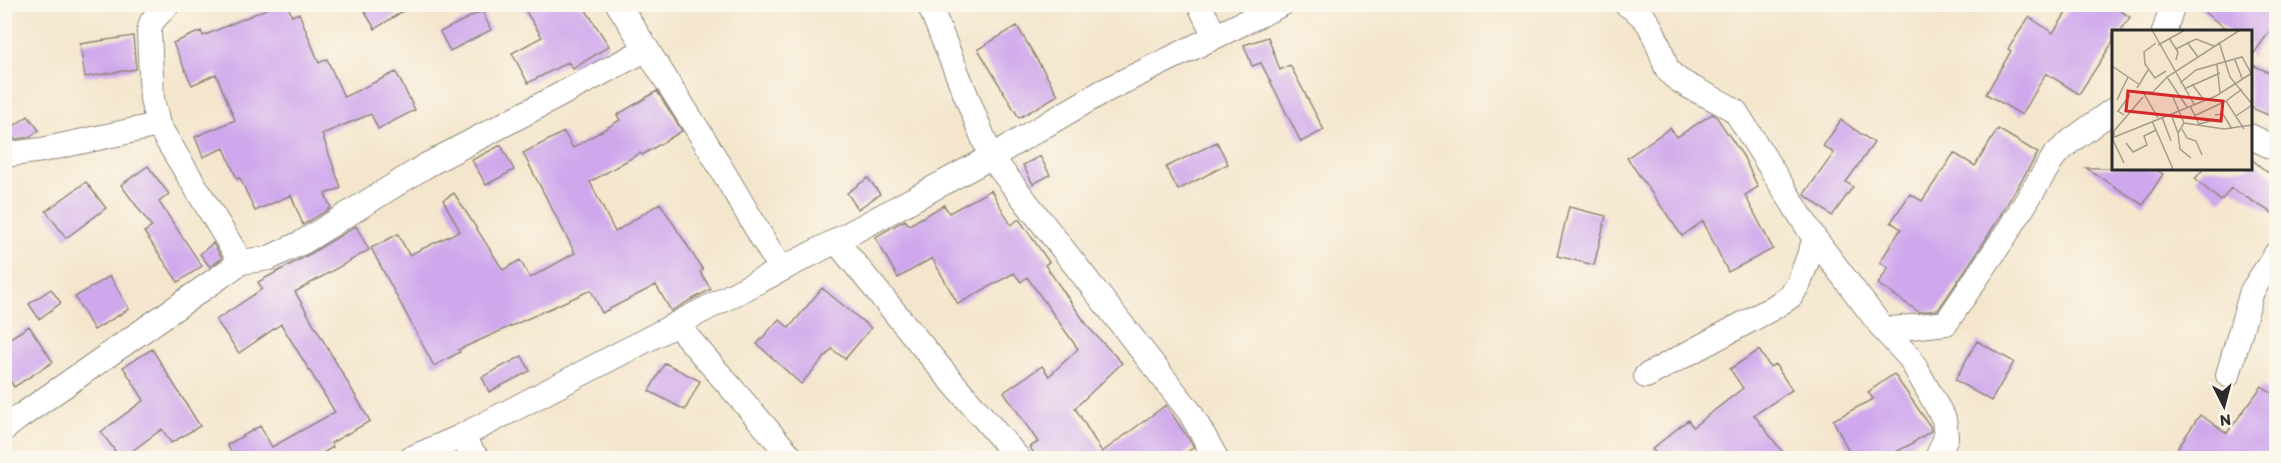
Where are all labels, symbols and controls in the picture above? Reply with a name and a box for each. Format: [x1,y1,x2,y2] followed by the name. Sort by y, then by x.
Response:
[2112,30,2251,170] inset map
[2194,376,2254,436] north arrow
[2219,410,2232,430] text: N

